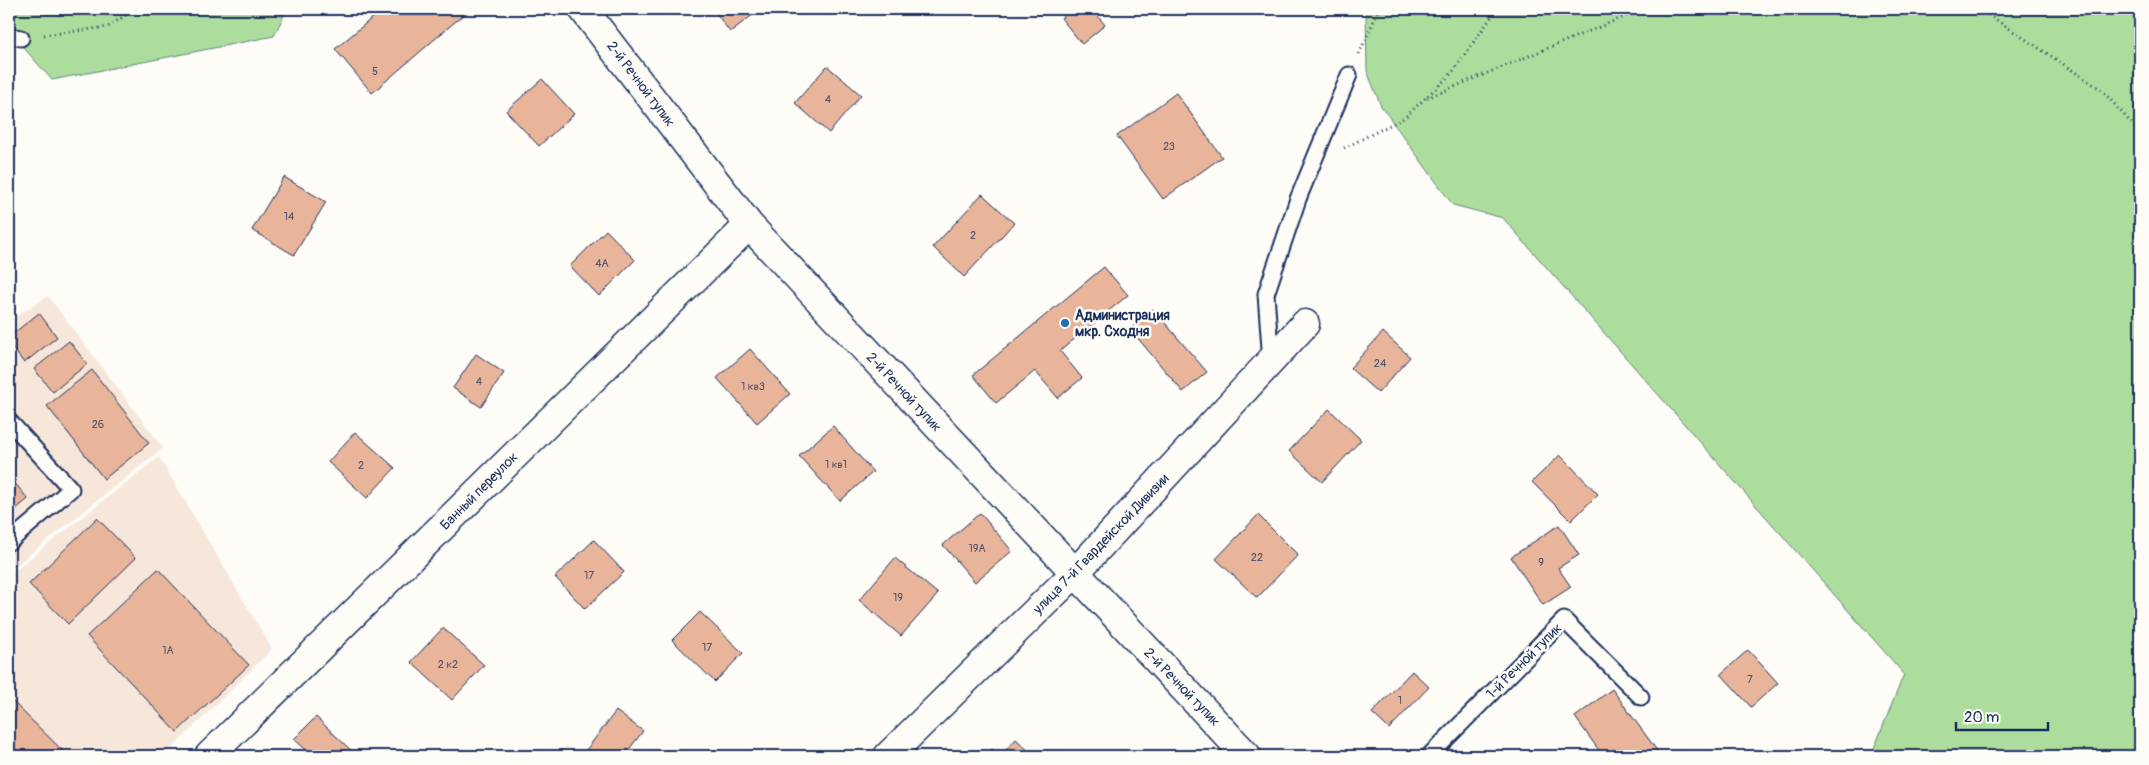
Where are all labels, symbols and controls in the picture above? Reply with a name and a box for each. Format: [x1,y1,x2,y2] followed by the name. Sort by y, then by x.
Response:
[603,38,679,130] street label: 2-й Речной тупик
[372,65,378,78] house number: 5
[825,93,832,106] house number: 4
[1163,140,1175,153] house number: 23
[284,210,295,223] house number: 14
[970,229,976,242] house number: 2
[595,257,609,270] house number: 4А
[1075,307,1170,340] place label: Администрация мкр. Сходня
[1059,317,1071,329] marker: Администрация мкр. Сходня
[863,349,945,435] street label: 2-й Речной тупик
[1374,357,1387,370] house number: 24
[476,375,483,388] house number: 4
[741,380,765,393] house number: 1 кв3
[92,418,104,431] house number: 26
[436,448,522,534] street label: Банный переулок
[825,458,847,471] house number: 1 кв1
[358,459,364,472] house number: 2
[1029,470,1173,618] street label: улица 7-й Гвардейской Дивизии
[968,542,986,555] house number: 19А
[1251,551,1263,564] house number: 22
[1538,556,1544,569] house number: 9
[584,569,594,582] house number: 17
[893,591,903,604] house number: 19
[1483,620,1565,702] street label: 1-й Речной тупик
[702,641,712,654] house number: 17
[162,644,174,657] house number: 1А
[1140,644,1224,730] street label: 2-й Речной тупик
[438,658,458,671] house number: 2 к2
[1747,673,1753,686] house number: 7
[1398,694,1402,707] house number: 1
[1956,700,2049,732] scale bar
[1964,708,1999,727] text: 20 m

